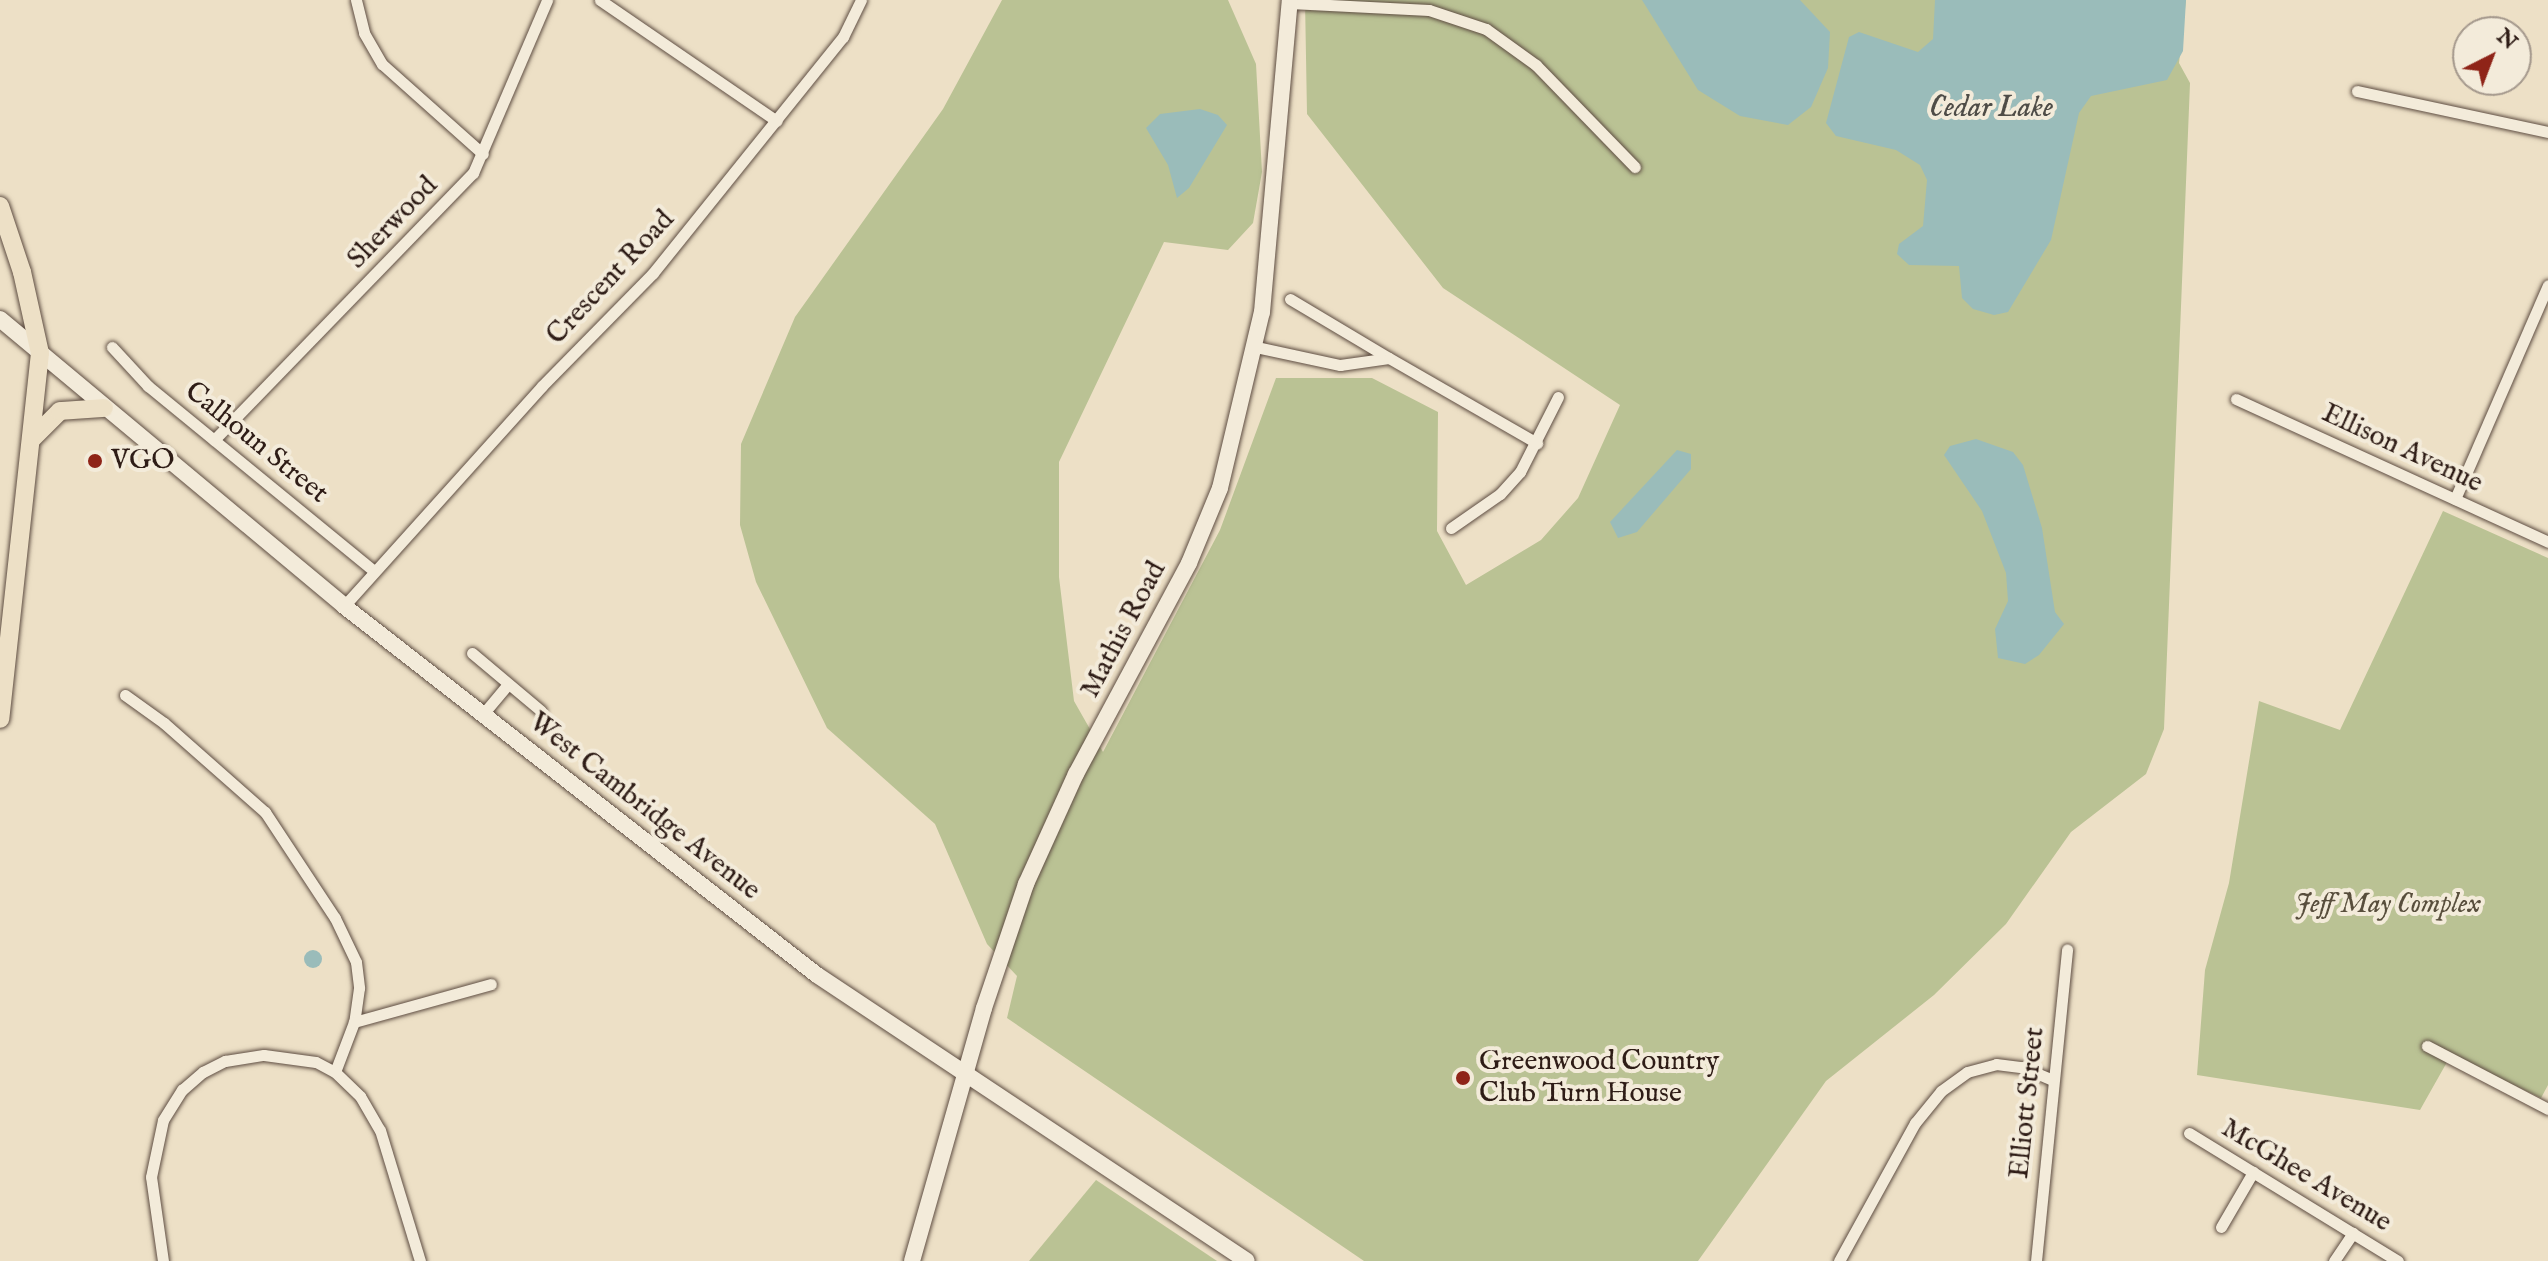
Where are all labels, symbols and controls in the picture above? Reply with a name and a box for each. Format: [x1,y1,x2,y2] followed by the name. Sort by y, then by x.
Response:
[2452,16,2532,96] north arrow
[2490,23,2523,56] text: N
[1929,90,2053,126] water label: Cedar Lake
[341,170,445,276] street label: Sherwood
[540,204,682,352] street label: Crescent Road
[178,375,334,511] street label: Calhoun Street
[2316,397,2488,501] street label: Ellison Avenue
[111,444,174,478] place label: VGO
[86,452,104,470] marker: VGO
[1074,556,1174,704] street label: Mathis Road
[522,706,766,908] street label: West Cambridge Avenue
[2295,888,2481,922] park label: Jeff May Complex
[2003,1026,2053,1180] street label: Elliott Street
[1479,1045,1719,1111] place label: Greenwood Country Club Turn House
[1454,1069,1472,1087] marker: Greenwood Country Club Turn House
[2215,1112,2397,1240] street label: McGhee Avenue

